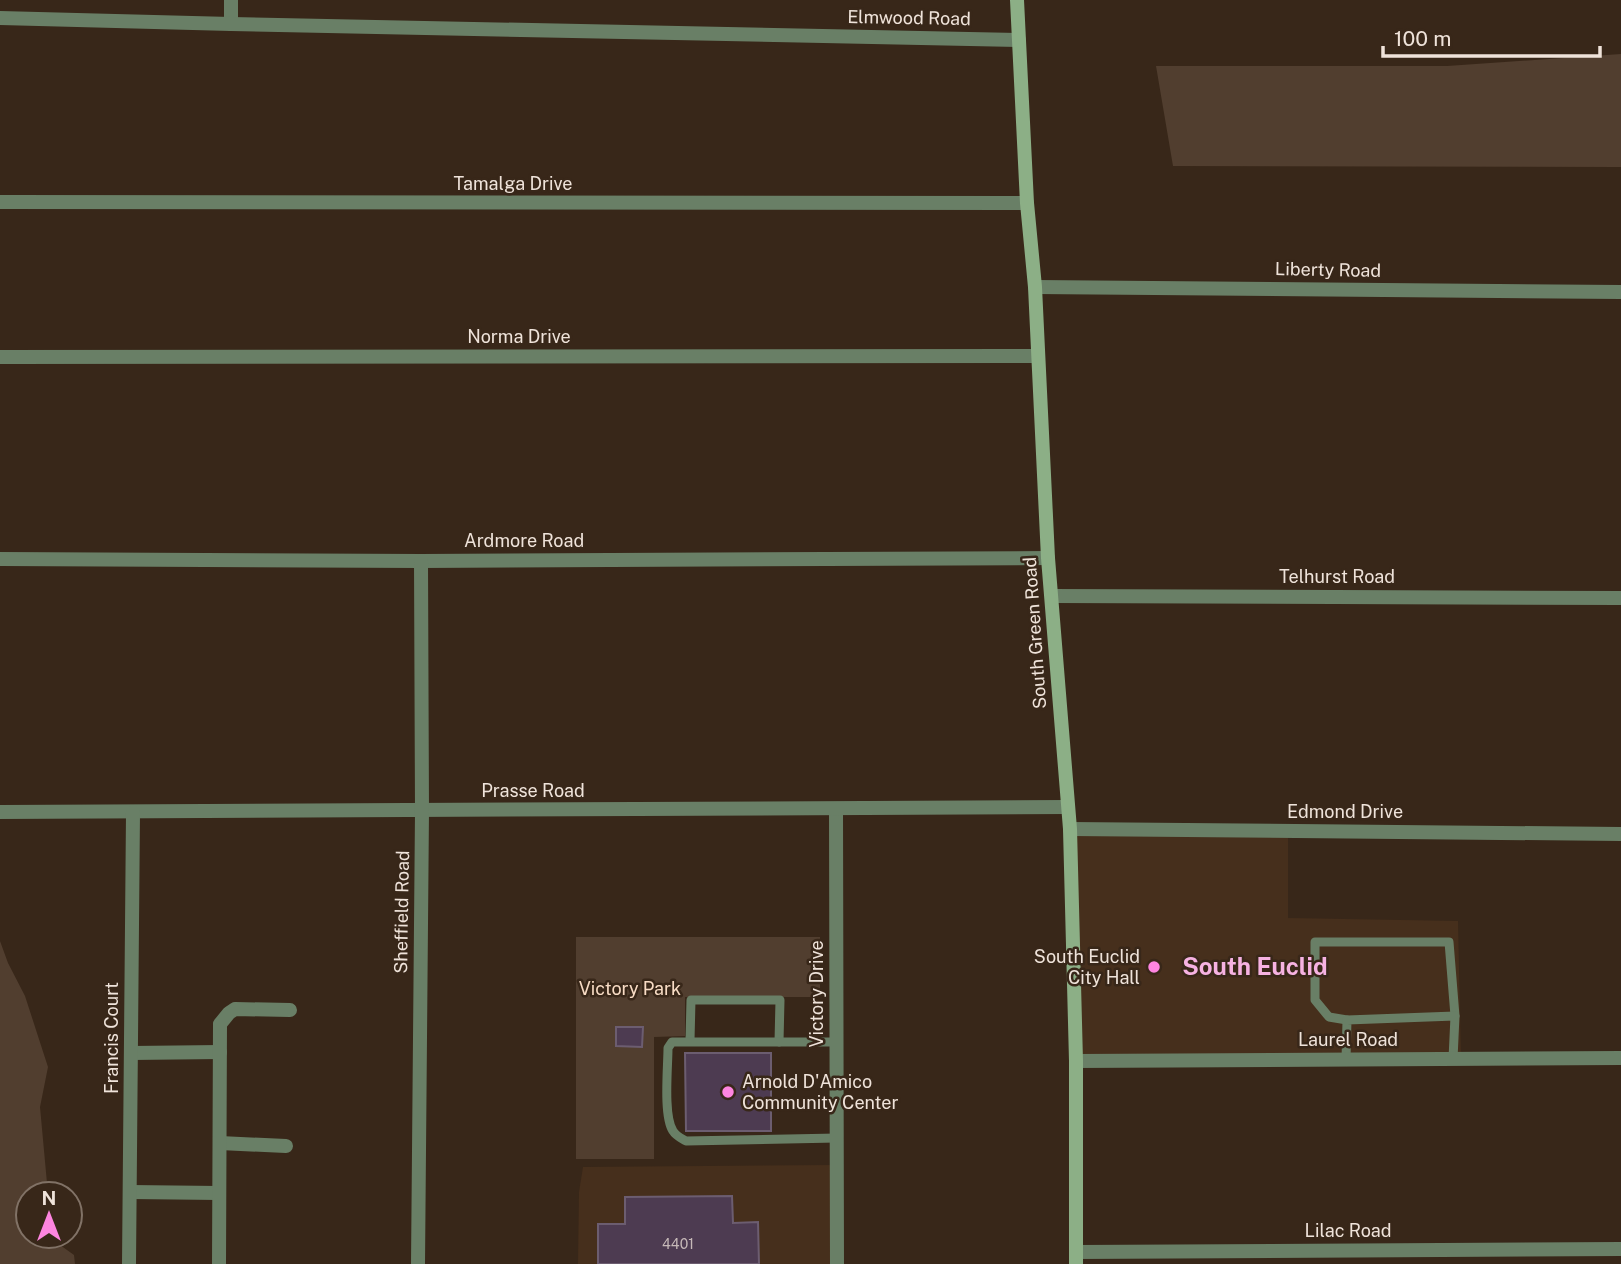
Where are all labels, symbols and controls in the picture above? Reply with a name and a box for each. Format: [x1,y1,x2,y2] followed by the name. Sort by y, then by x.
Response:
[847,6,971,29] street label: Elmwood Road
[1383,14,1600,58] scale bar
[1394,26,1451,51] text: 100 m
[453,173,573,194] street label: Tamalga Drive
[1275,258,1381,281] street label: Liberty Road
[467,326,571,347] street label: Norma Drive
[464,530,584,551] street label: Ardmore Road
[1019,556,1050,710] street label: South Green Road
[1279,566,1395,587] street label: Telhurst Road
[481,780,585,801] street label: Prasse Road
[1287,801,1403,822] street label: Edmond Drive
[390,850,413,974] street label: Sheffield Road
[806,940,827,1048] street label: Victory Drive
[1034,946,1140,988] place label: South Euclid City Hall
[1182,952,1328,980] district label: South Euclid
[1146,959,1162,975] marker: South Euclid City Hall
[579,978,681,999] park label: Victory Park
[101,982,122,1094] street label: Francis Court
[1298,1029,1398,1050] street label: Laurel Road
[742,1071,899,1113] place label: Arnold D'Amico Community Center
[720,1084,736,1100] marker: Arnold D'Amico Community Center
[14,1180,84,1250] north arrow
[42,1187,56,1209] text: N
[1305,1220,1391,1241] street label: Lilac Road
[662,1236,694,1252] house number: 4401

